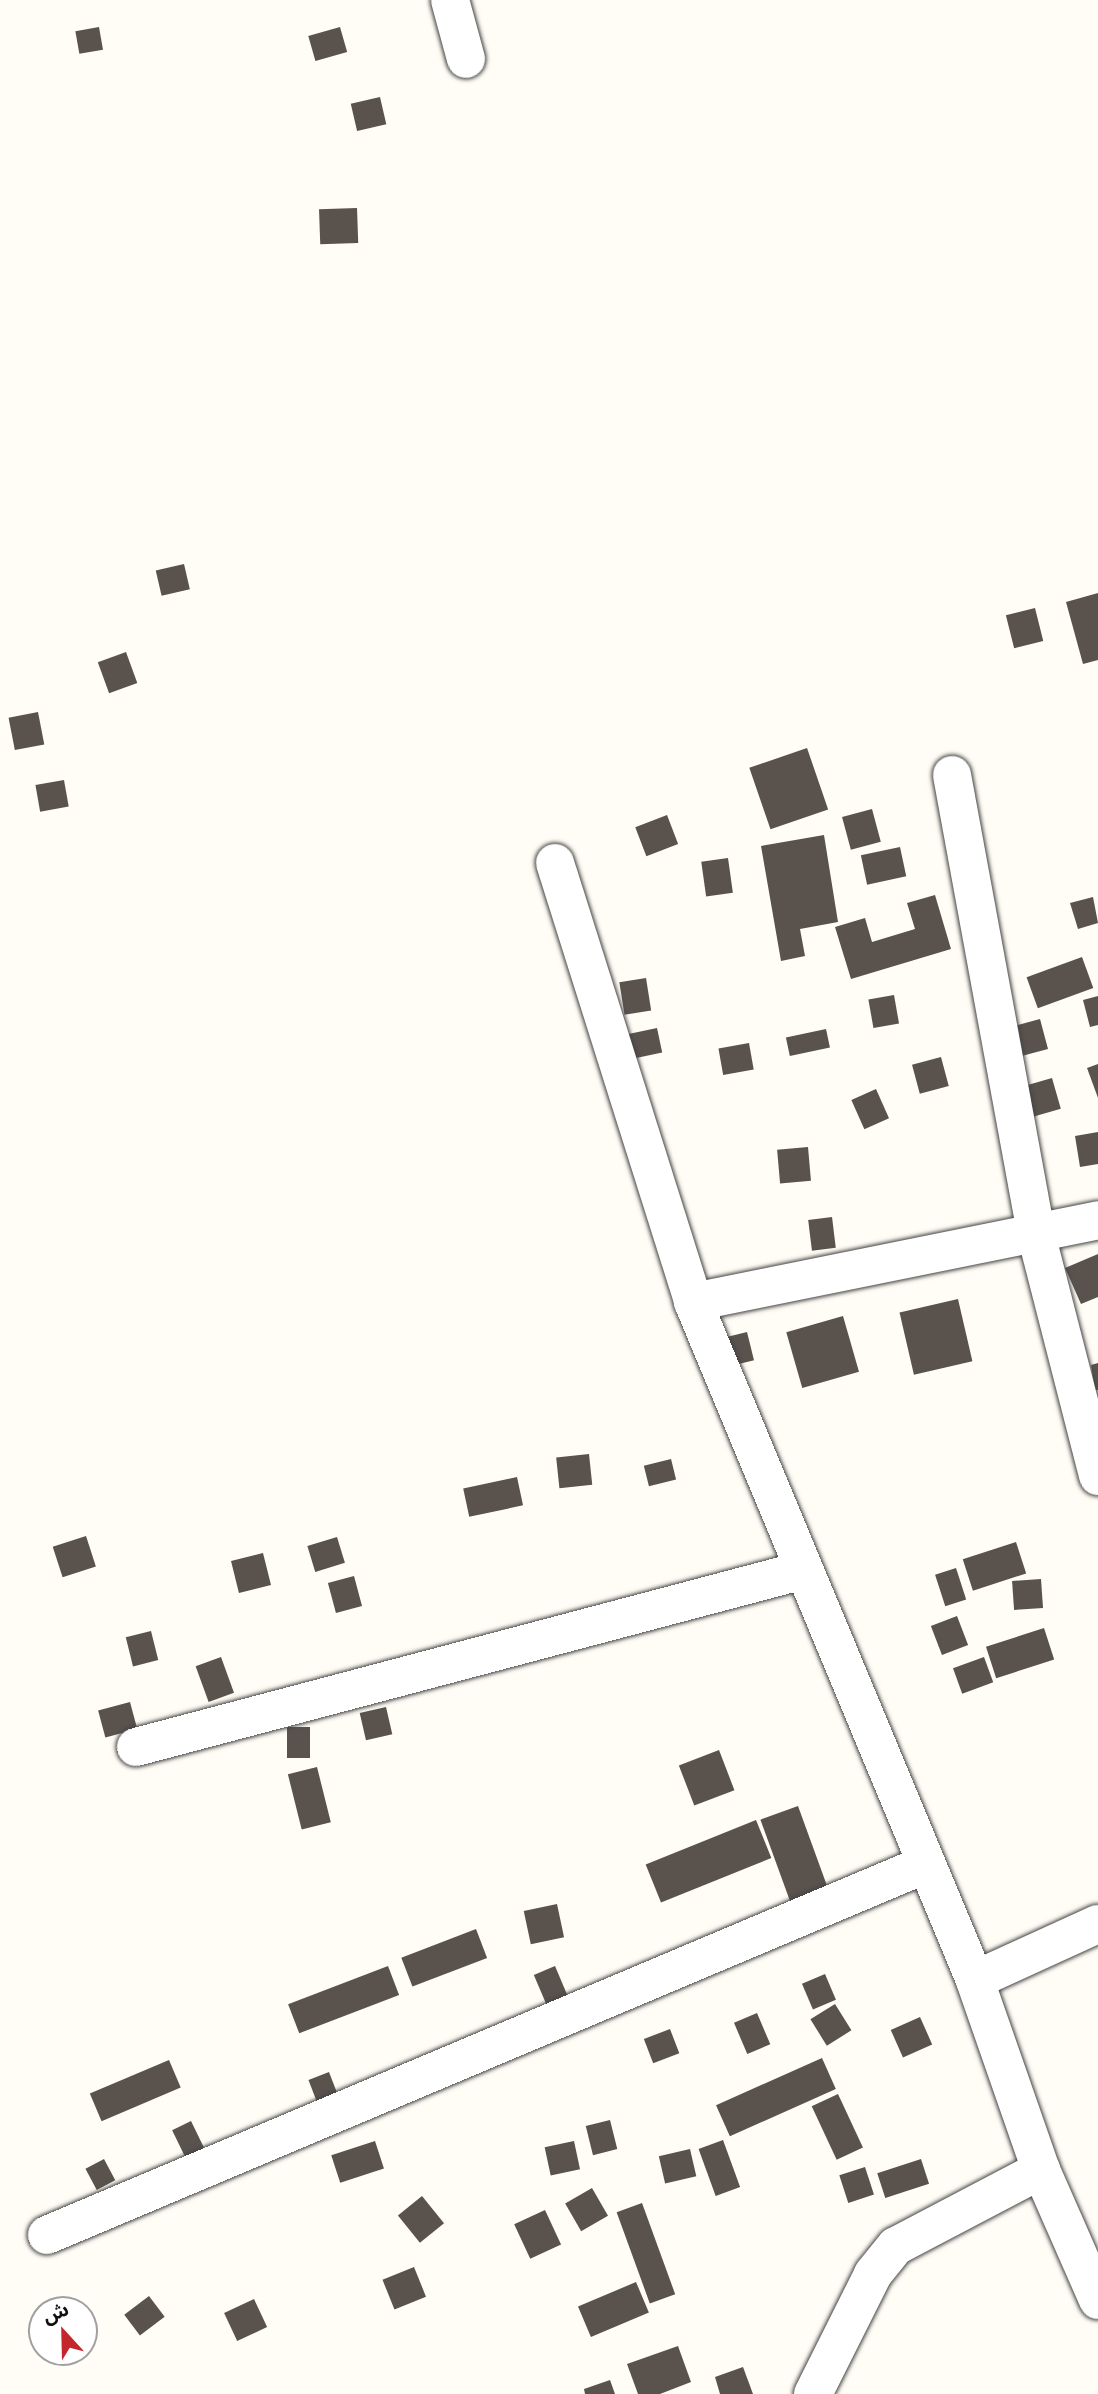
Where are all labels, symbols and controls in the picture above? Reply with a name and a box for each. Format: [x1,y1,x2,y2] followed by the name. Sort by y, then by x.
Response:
[28,2296,98,2366] north arrow
[39,2297,72,2328] text: ش

